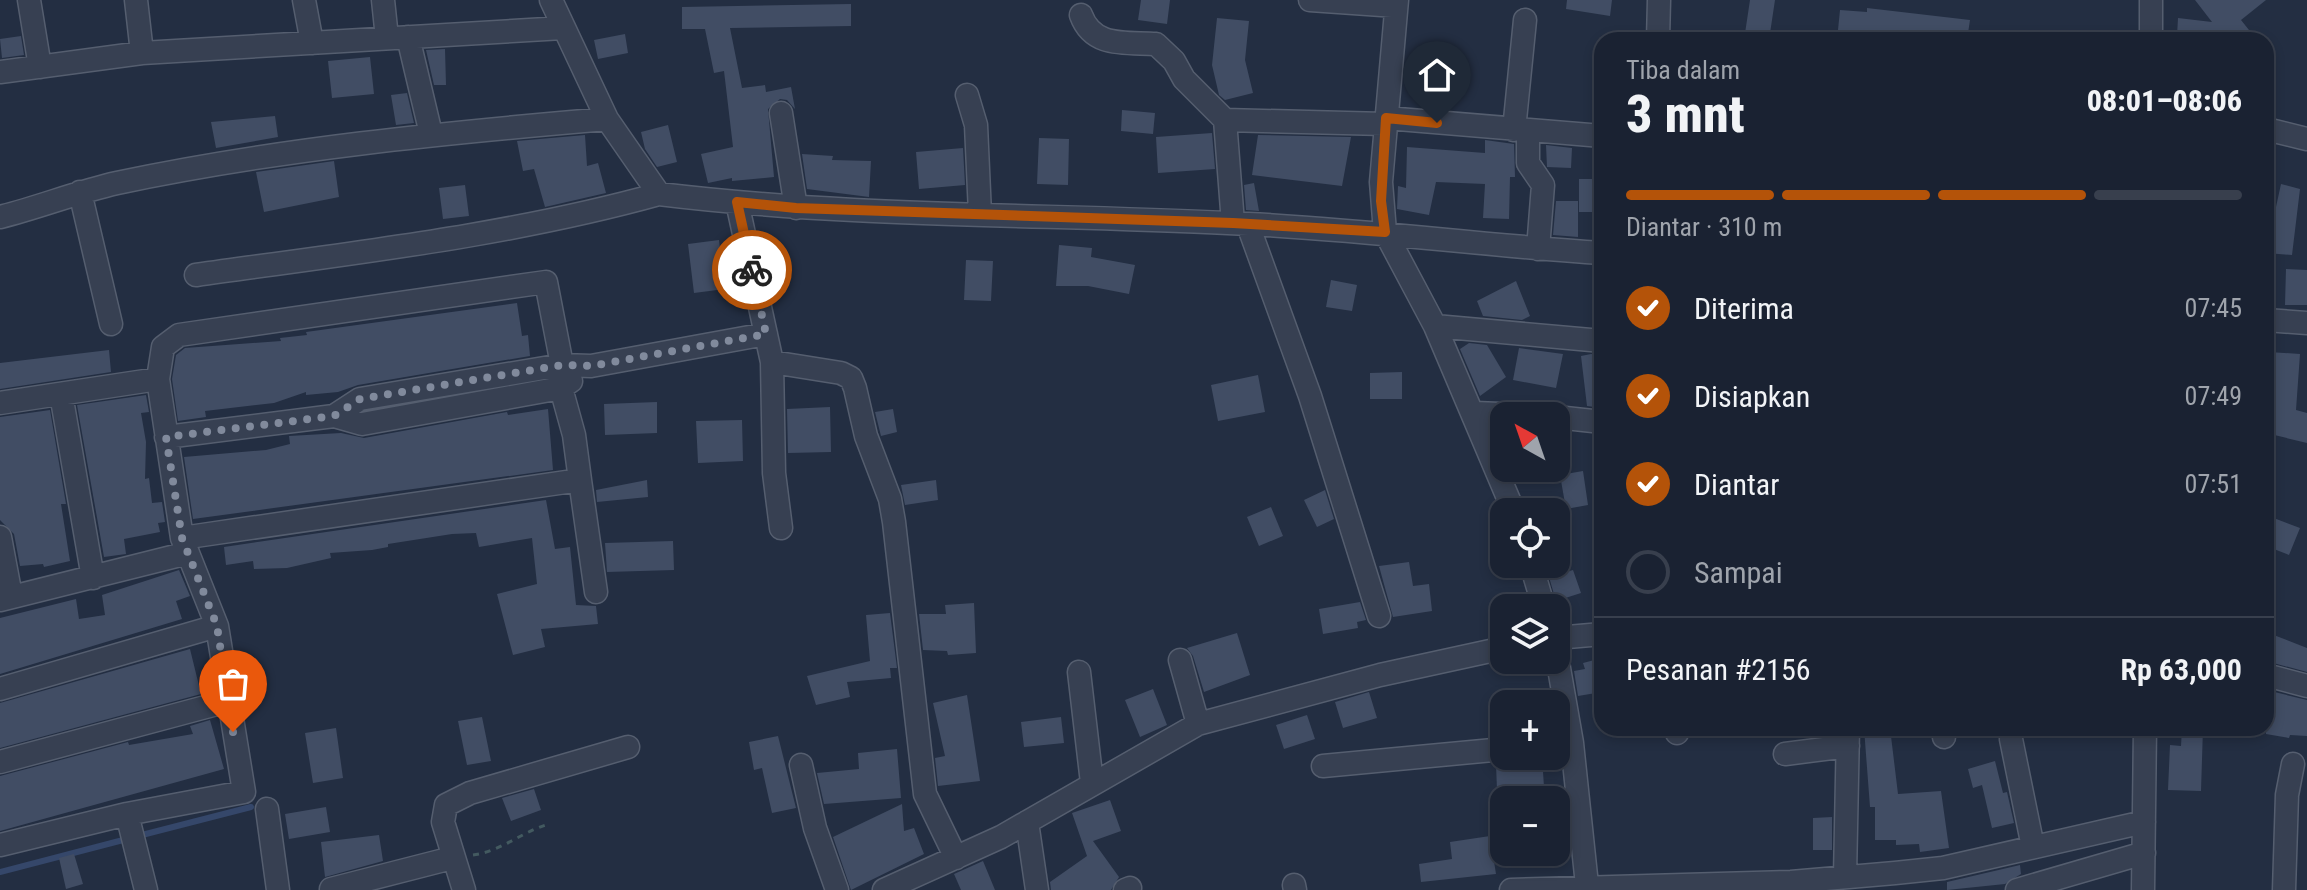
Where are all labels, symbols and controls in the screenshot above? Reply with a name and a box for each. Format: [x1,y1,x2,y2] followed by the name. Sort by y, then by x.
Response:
[1403,41,1471,123] pin
[1415,53,1459,97] icon: home
[1626,55,1740,85] text: Tiba dalam
[2087,83,2242,118] text: 08:01–08:06
[1626,84,1745,145] text: 3 mnt
[1626,212,1782,242] text: Diantar · 310 m
[712,230,792,310] courier
[730,248,774,292] icon: bike
[1626,286,1670,330] icon: check
[1694,291,1794,326] text: Diterima
[2185,293,2242,323] text: 07:45
[1626,374,1670,418] icon: check
[1694,379,1810,414] text: Disiapkan
[2185,381,2242,411] text: 07:49
[1490,402,1570,482] north arrow
[1490,402,1570,866] map controls
[1626,462,1670,506] icon: check
[1694,467,1779,502] text: Diantar
[2185,469,2242,499] text: 07:51
[1490,498,1570,578] button: locate
[1694,555,1783,590] text: Sampai
[1490,594,1570,674] button: layers
[199,650,267,732] pin
[1626,652,1811,687] text: Pesanan #2156
[2120,652,2242,687] text: Rp 63,000
[211,662,255,706] icon: bag
[1490,690,1570,770] button: +
[1490,786,1570,866] button: −

